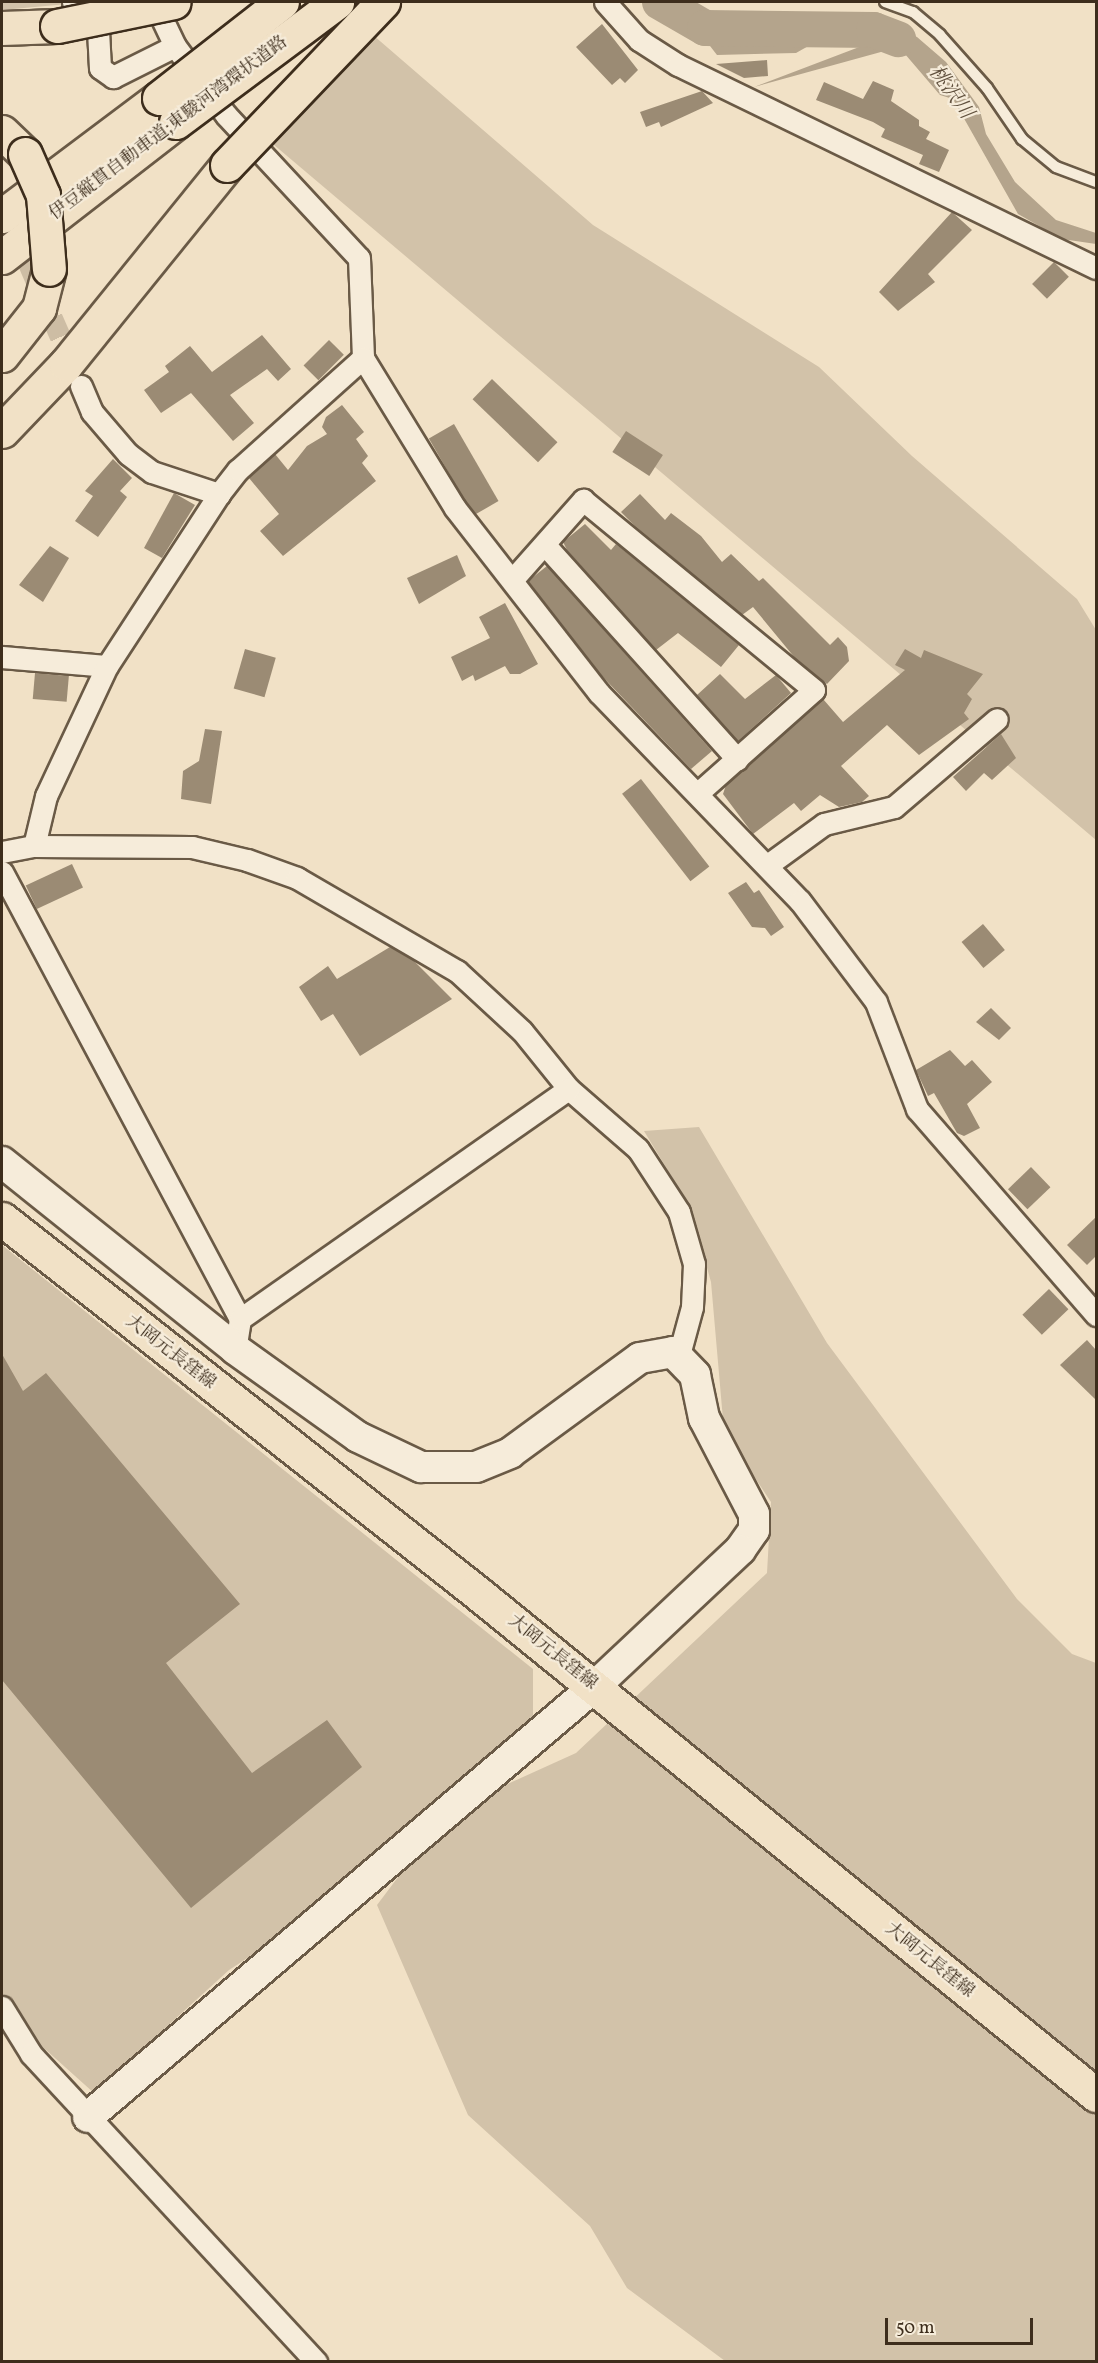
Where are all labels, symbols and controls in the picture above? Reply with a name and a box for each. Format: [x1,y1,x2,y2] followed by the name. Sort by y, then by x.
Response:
[46,32,292,226] street label: 伊豆縦貫自動車道;東駿河湾環状道路
[923,62,977,124] water label: 桃沢川
[121,1311,219,1395] street label: 大岡元長窪線
[503,1611,601,1695] street label: 大岡元長窪線
[880,1919,978,2003] street label: 大岡元長窪線
[888,2306,1036,2344] scale bar
[896,2316,935,2341] text: 50 m

